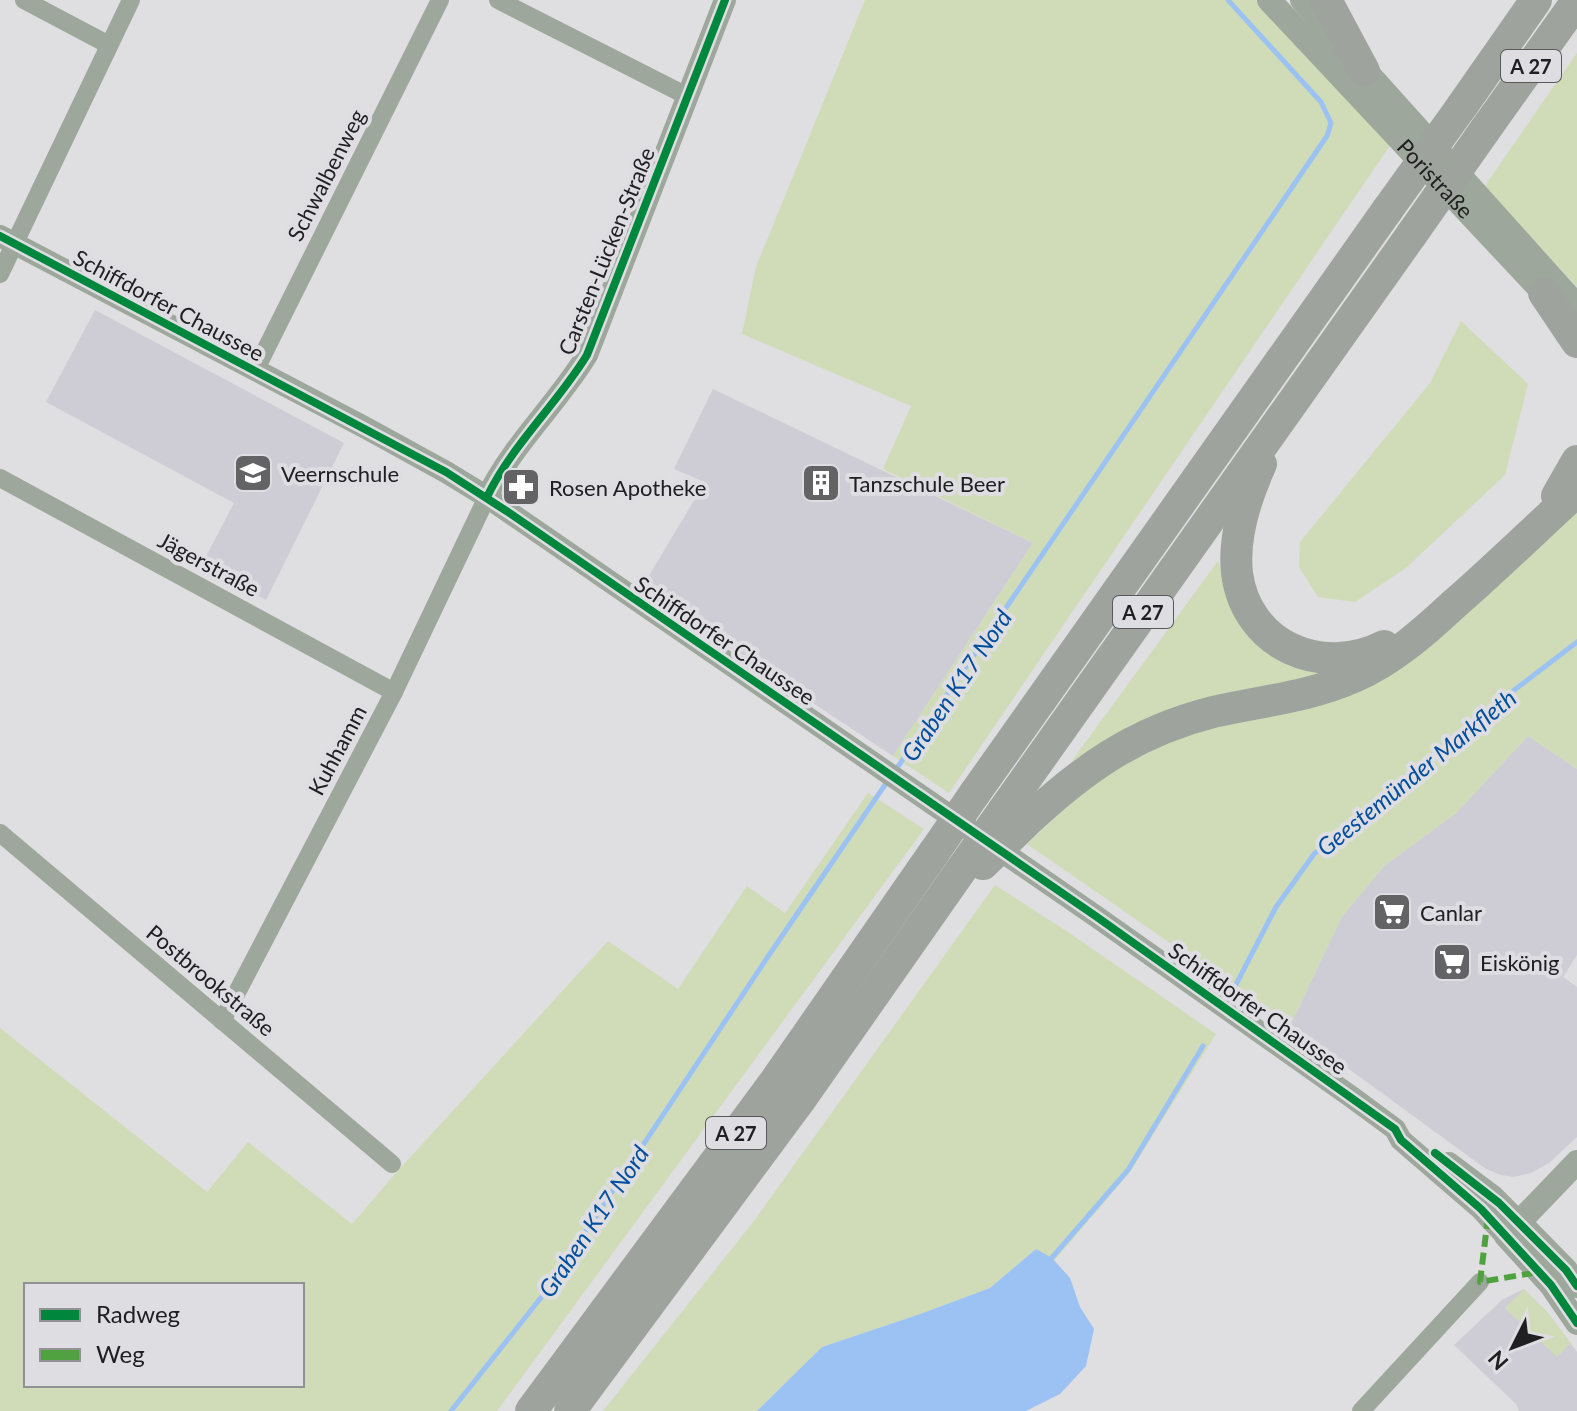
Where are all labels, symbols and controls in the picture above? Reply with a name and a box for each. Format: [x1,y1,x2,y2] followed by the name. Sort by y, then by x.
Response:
[1501,50,1561,82] road number: A 27
[281,105,371,245] street label: Schwalbenweg
[1392,133,1480,223] street label: Poristraße
[552,143,660,359] street label: Carsten-Lücken-Straße
[69,243,269,367] street label: Schiffdorfer Chaussee
[232,452,274,494] school or university icon: Veernschule
[281,460,399,487] place label: Veernschule
[800,462,842,504] building icon: Tanzschule Beer
[500,466,542,508] pharmacy icon: Rosen Apotheke
[849,470,1005,497] place label: Tanzschule Beer
[549,474,706,501] place label: Rosen Apotheke
[154,526,264,602] street label: Jägerstraße
[630,570,820,710] street label: Schiffdorfer Chaussee
[1113,596,1173,628] road number: A 27
[895,604,1017,766] water label: Graben K17 Nord
[1310,683,1522,861] water label: Geestemünder Markfleth
[302,700,372,800] street label: Kuhhamm
[1371,891,1413,933] supermarket icon: Canlar
[1420,899,1482,926] place label: Canlar
[141,919,281,1041] street label: Postbrookstraße
[1164,936,1352,1080] street label: Schiffdorfer Chaussee
[1431,941,1473,983] supermarket icon: Eiskönig
[1480,949,1559,976] place label: Eiskönig
[706,1117,766,1149] road number: A 27
[532,1140,654,1302] water label: Graben K17 Nord
[24,1283,304,1387] legend
[96,1299,180,1328] text: Radweg
[1473,1307,1553,1387] north arrow
[96,1339,145,1368] text: Weg
[1482,1345,1513,1376] text: N

